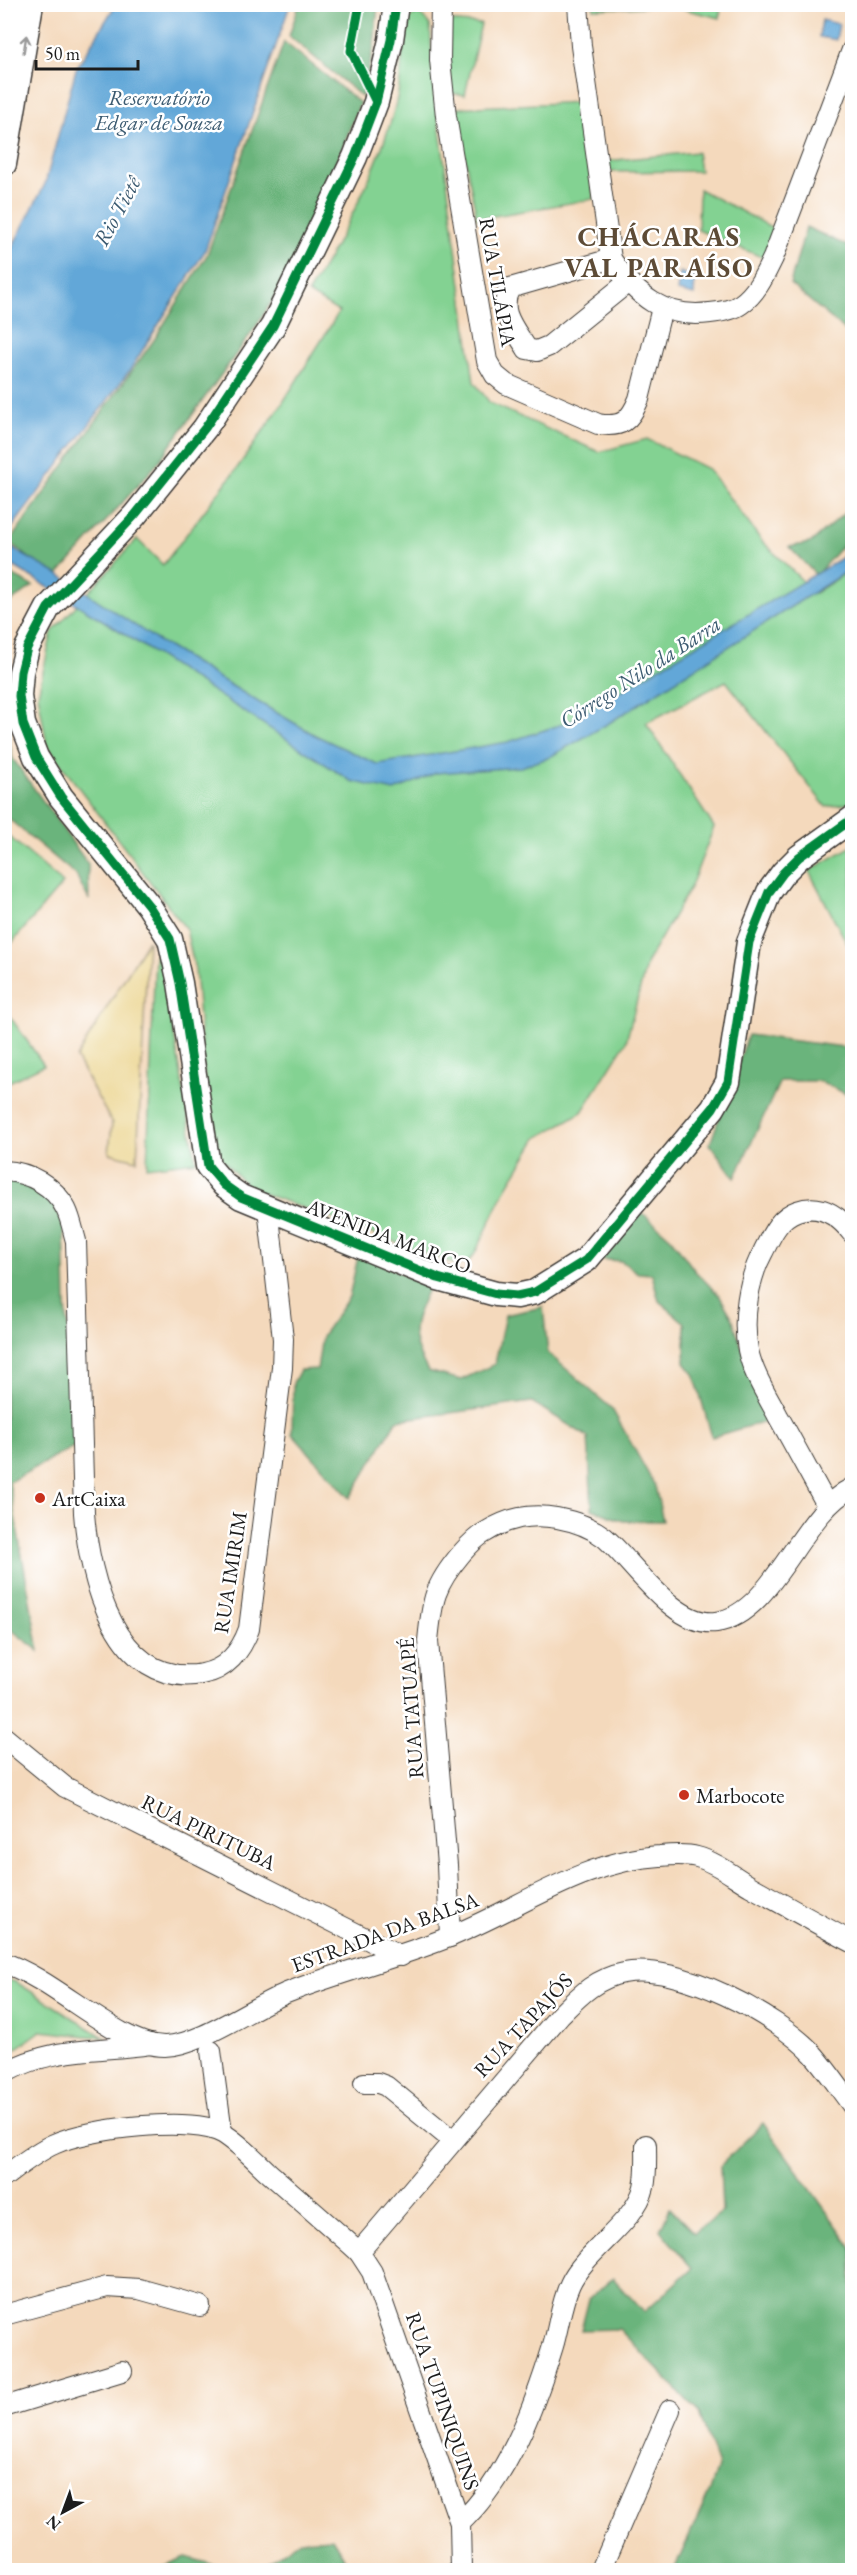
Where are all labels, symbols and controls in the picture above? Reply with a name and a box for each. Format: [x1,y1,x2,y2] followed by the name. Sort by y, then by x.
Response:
[36,33,138,71] scale bar
[20,35,31,54] one-way arrow
[45,42,80,65] text: 50 m
[94,83,223,137] water label: Reservatório Edgar de Souza
[87,170,148,251] water label: Rio Tietê
[473,215,523,349] street label: RUA TILÁPIA
[564,219,754,285] district label: CHÁCARAS VAL PARAÍSO
[554,609,726,735] water label: Córrego Nilo da Barra
[302,1192,475,1280] street label: AVENIDA MARCO
[51,1485,126,1512] place label: ArtCaixa
[33,1491,47,1505] marker: ArtCaixa
[207,1509,253,1635] street label: RUA IMIRIM
[393,1636,429,1780] street label: RUA TATUAPÉ
[696,1782,784,1809] place label: Marbocote
[137,1788,281,1876] street label: RUA PIRITUBA
[677,1788,691,1802] marker: Marbocote
[288,1885,483,1978] street label: ESTRADA DA BALSA
[468,1967,578,2083] street label: RUA TAPAJÓS
[399,2309,486,2494] street label: RUA TUPINIQUINS
[33,2482,93,2542] north arrow
[42,2511,65,2535] text: N

